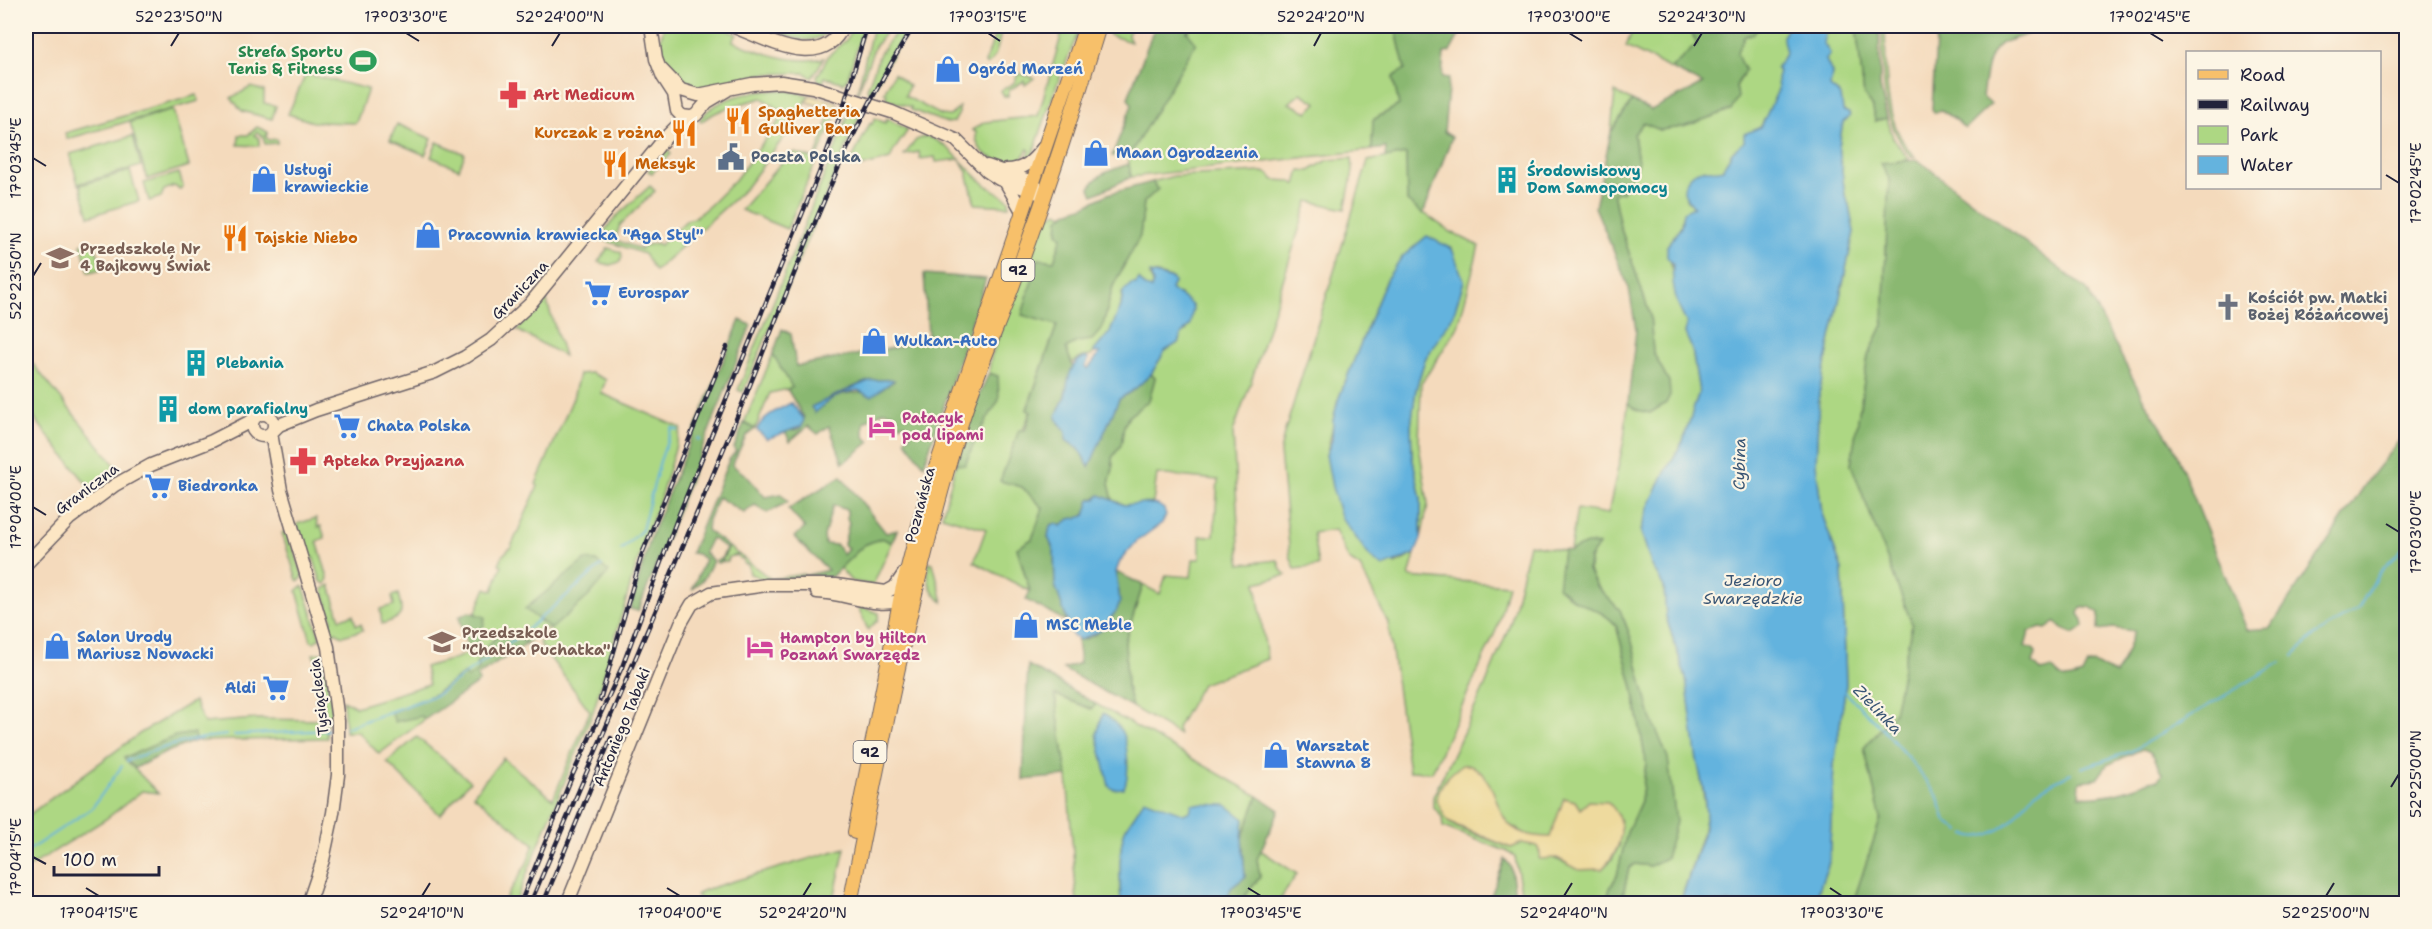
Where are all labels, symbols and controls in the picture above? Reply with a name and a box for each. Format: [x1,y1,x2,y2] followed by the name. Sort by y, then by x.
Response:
[135,7,223,27] text: 52°23'50"N
[364,7,448,27] text: 17°03'30"E
[516,7,604,27] text: 52°24'00"N
[949,7,1027,27] text: 17°03'15"E
[1277,7,1365,27] text: 52°24'20"N
[1527,7,1611,27] text: 17°03'00"E
[1658,7,1746,27] text: 52°24'30"N
[2109,7,2191,27] text: 17°02'45"E
[228,42,343,79] place label: Strefa Sportu Tenis & Fitness
[348,46,378,76] sports icon: Strefa Sportu Tenis & Fitness
[2186,51,2381,189] legend
[933,54,963,84] shop icon: Ogród Marzeń
[968,59,1083,79] place label: Ogród Marzeń
[2240,63,2285,87] text: Road
[498,80,528,110] pharmacy icon: Art Medicum
[533,85,635,105] place label: Art Medicum
[2240,93,2310,117] text: Railway
[758,102,861,139] place label: Spaghetteria Gulliver Bar
[723,106,753,136] restaurant icon: Spaghetteria Gulliver Bar
[6,117,26,199] text: 17°03'45"E
[669,118,699,148] restaurant icon: Kurczak z rożna
[534,123,665,143] place label: Kurczak z rożna
[2240,123,2279,147] text: Park
[1081,138,1111,168] shop icon: Maan Ogrodzenia
[716,142,746,172] public building icon: Poczta Polska
[2406,142,2426,224] text: 17°02'45"E
[1116,143,1259,163] place label: Maan Ogrodzenia
[751,147,862,167] place label: Poczta Polska
[600,149,630,179] restaurant icon: Meksyk
[2240,153,2293,177] text: Water
[635,154,696,174] place label: Meksyk
[284,160,369,197] place label: Usługi krawieckie
[1527,160,1668,198] place label: Środowiskowy Dom Samopomocy
[249,164,279,194] shop icon: Usługi krawieckie
[1492,165,1522,195] building icon: Środowiskowy Dom Samopomocy
[413,220,443,250] shop icon: Pracownia krawiecka "Aga Styl"
[220,223,250,253] restaurant icon: Tajskie Niebo
[448,225,704,245] place label: Pracownia krawiecka "Aga Styl"
[255,228,358,248] place label: Tajskie Niebo
[6,232,26,320] text: 52°23'50"N
[80,239,211,276] place label: Przedszkole Nr 4 Bajkowy Świat
[45,243,75,273] school or university icon: Przedszkole Nr 4 Bajkowy Świat
[487,256,553,324] street label: Graniczna
[1002,259,1034,281] road number: 92
[583,278,613,308] supermarket icon: Eurospar
[618,283,689,303] place label: Eurospar
[2248,288,2388,325] place label: Kościół pw. Matki Bożej Różańcowej
[2213,292,2243,322] church icon: Kościół pw. Matki Bożej Różańcowej
[859,326,889,356] shop icon: Wulkan-Auto
[894,331,998,351] place label: Wulkan-Auto
[181,348,211,378] building icon: Plebania
[216,353,285,373] place label: Plebania
[153,394,183,424] building icon: dom parafialny
[188,399,308,419] place label: dom parafialny
[902,408,984,445] place label: Pałacyk pod lipami
[332,411,362,441] supermarket icon: Chata Polska
[867,412,897,442] hotel icon: Pałacyk pod lipami
[367,416,471,436] place label: Chata Polska
[1729,438,1750,490] water label: Cybina
[288,446,318,476] pharmacy icon: Apteka Przyjazna
[323,451,465,471] place label: Apteka Przyjazna
[51,458,123,519] street label: Graniczna
[900,464,940,545] street label: Poznańska
[6,465,26,549] text: 17°04'00"E
[143,471,173,501] supermarket icon: Biedronka
[178,476,259,496] place label: Biedronka
[2406,490,2426,574] text: 17°03'00"E
[1703,570,1803,609] water label: Jezioro Swarzędzkie
[1011,610,1041,640] shop icon: MSC Meble
[1046,615,1132,635] place label: MSC Meble
[462,623,611,660] place label: Przedszkole "Chatka Puchatka"
[77,627,214,664] place label: Salon Urody Mariusz Nowacki
[427,627,457,657] school or university icon: Przedszkole "Chatka Puchatka"
[780,628,926,665] place label: Hampton by Hilton Poznań Swarzędz
[42,631,72,661] shop icon: Salon Urody Mariusz Nowacki
[745,632,775,662] hotel icon: Hampton by Hilton Poznań Swarzędz
[304,657,334,736] street label: Tysiąclecia
[589,664,655,790] street label: Antoniego Tabaki
[261,673,291,703] supermarket icon: Aldi
[225,678,256,698] place label: Aldi
[1849,680,1907,739] water label: Zielinka
[2406,730,2426,818] text: 52°25'00"N
[1296,736,1371,773] place label: Warsztat Stawna 8
[1261,740,1291,770] shop icon: Warsztat Stawna 8
[854,741,886,763] road number: 92
[6,818,26,896] text: 17°04'15"E
[54,839,159,877] scale bar
[63,848,117,872] text: 100 m
[60,903,138,923] text: 17°04'15"E
[380,903,464,923] text: 52°24'10"N
[638,903,722,923] text: 17°04'00"E
[759,903,847,923] text: 52°24'20"N
[1220,903,1302,923] text: 17°03'45"E
[1520,903,1608,923] text: 52°24'40"N
[1800,903,1884,923] text: 17°03'30"E
[2282,903,2370,923] text: 52°25'00"N

